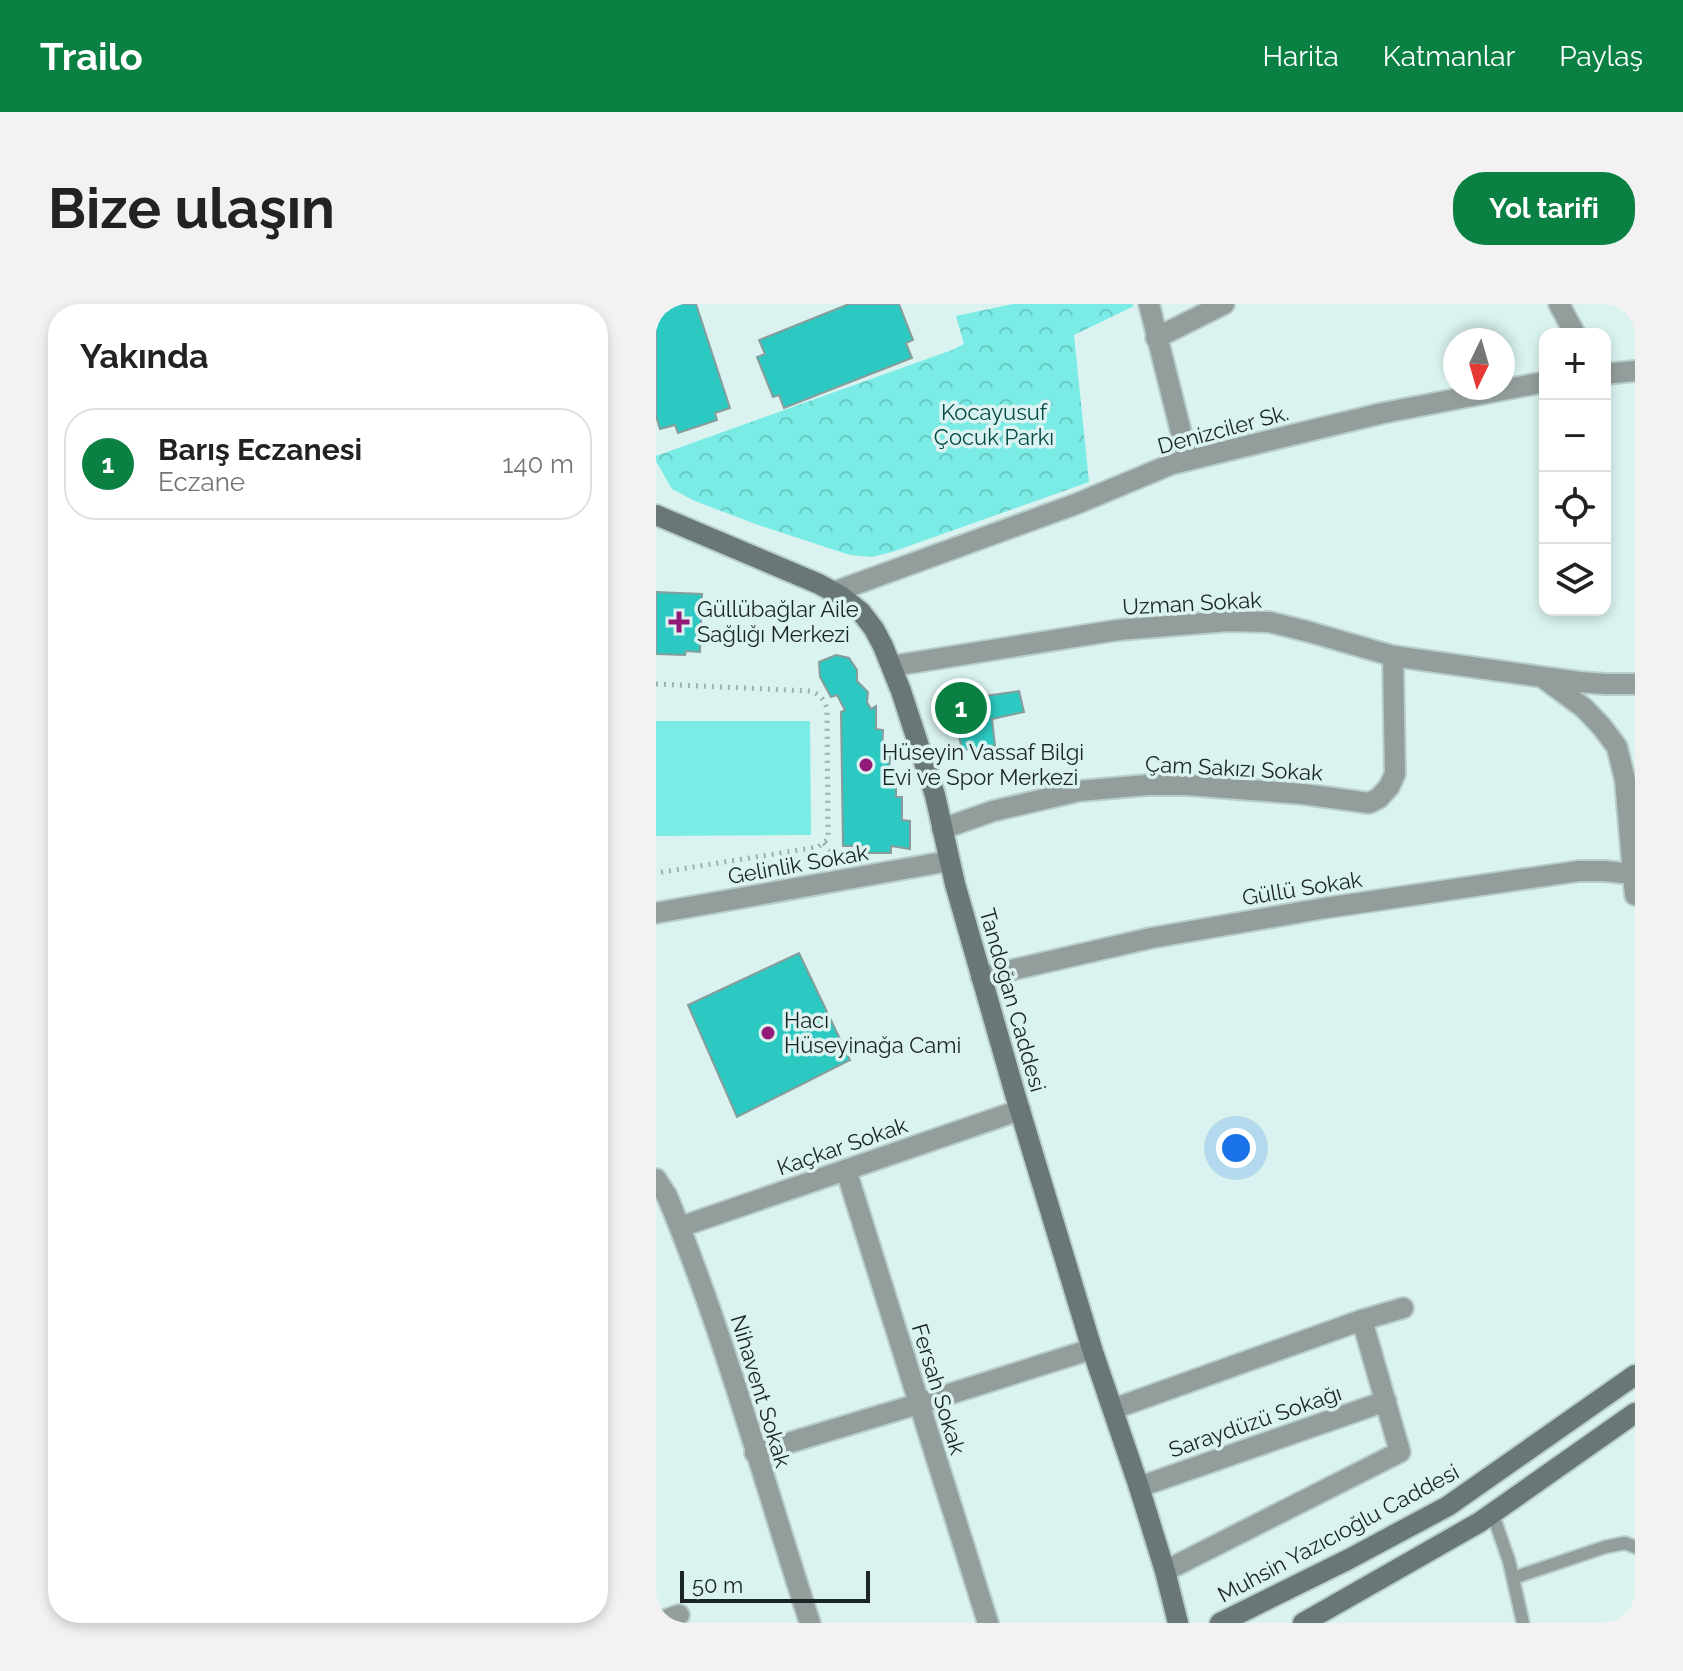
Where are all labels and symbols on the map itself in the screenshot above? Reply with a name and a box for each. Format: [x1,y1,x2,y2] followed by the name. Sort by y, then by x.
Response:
[1443,328,1515,400] north arrow
[934,399,1054,450] park label: Kocayusuf Çocuk Parkı
[1155,399,1291,459] street label: Denizciler Sk.
[1122,586,1263,620] street label: Uzman Sokak
[697,596,859,647] place label: Güllübağlar Aile Sağlığı Merkezi
[668,611,690,633] marker: Güllübağlar Aile Sağlığı Merkezi
[935,678,987,738] pin: 1
[882,739,1084,790] place label: Hüseyin Vassaf Bilgi Evi ve Spor Merkezi
[1145,750,1324,786] street label: Çam Sakızı Sokak
[857,756,875,774] marker: Hüseyin Vassaf Bilgi Evi ve Spor Merkezi
[726,839,871,889] street label: Gelinlik Sokak
[1240,866,1364,910] street label: Güllü Sokak
[974,905,1052,1095] street label: Tandoğan Caddesi
[784,1007,961,1058] place label: Hacı Hüseyinağa Cami
[759,1024,777,1042] marker: Hacı Hüseyinağa Cami
[773,1111,911,1180] street label: Kaçkar Sokak
[1216,1128,1256,1168] your location
[725,1312,797,1471] street label: Nihavent Sokak
[907,1320,971,1458] street label: Fersah Sokak
[1165,1379,1345,1463] street label: Saraydüzü Sokağı
[1213,1458,1463,1608] street label: Muhsin Yazıcıoğlu Caddesi
[680,1567,870,1603] scale bar

